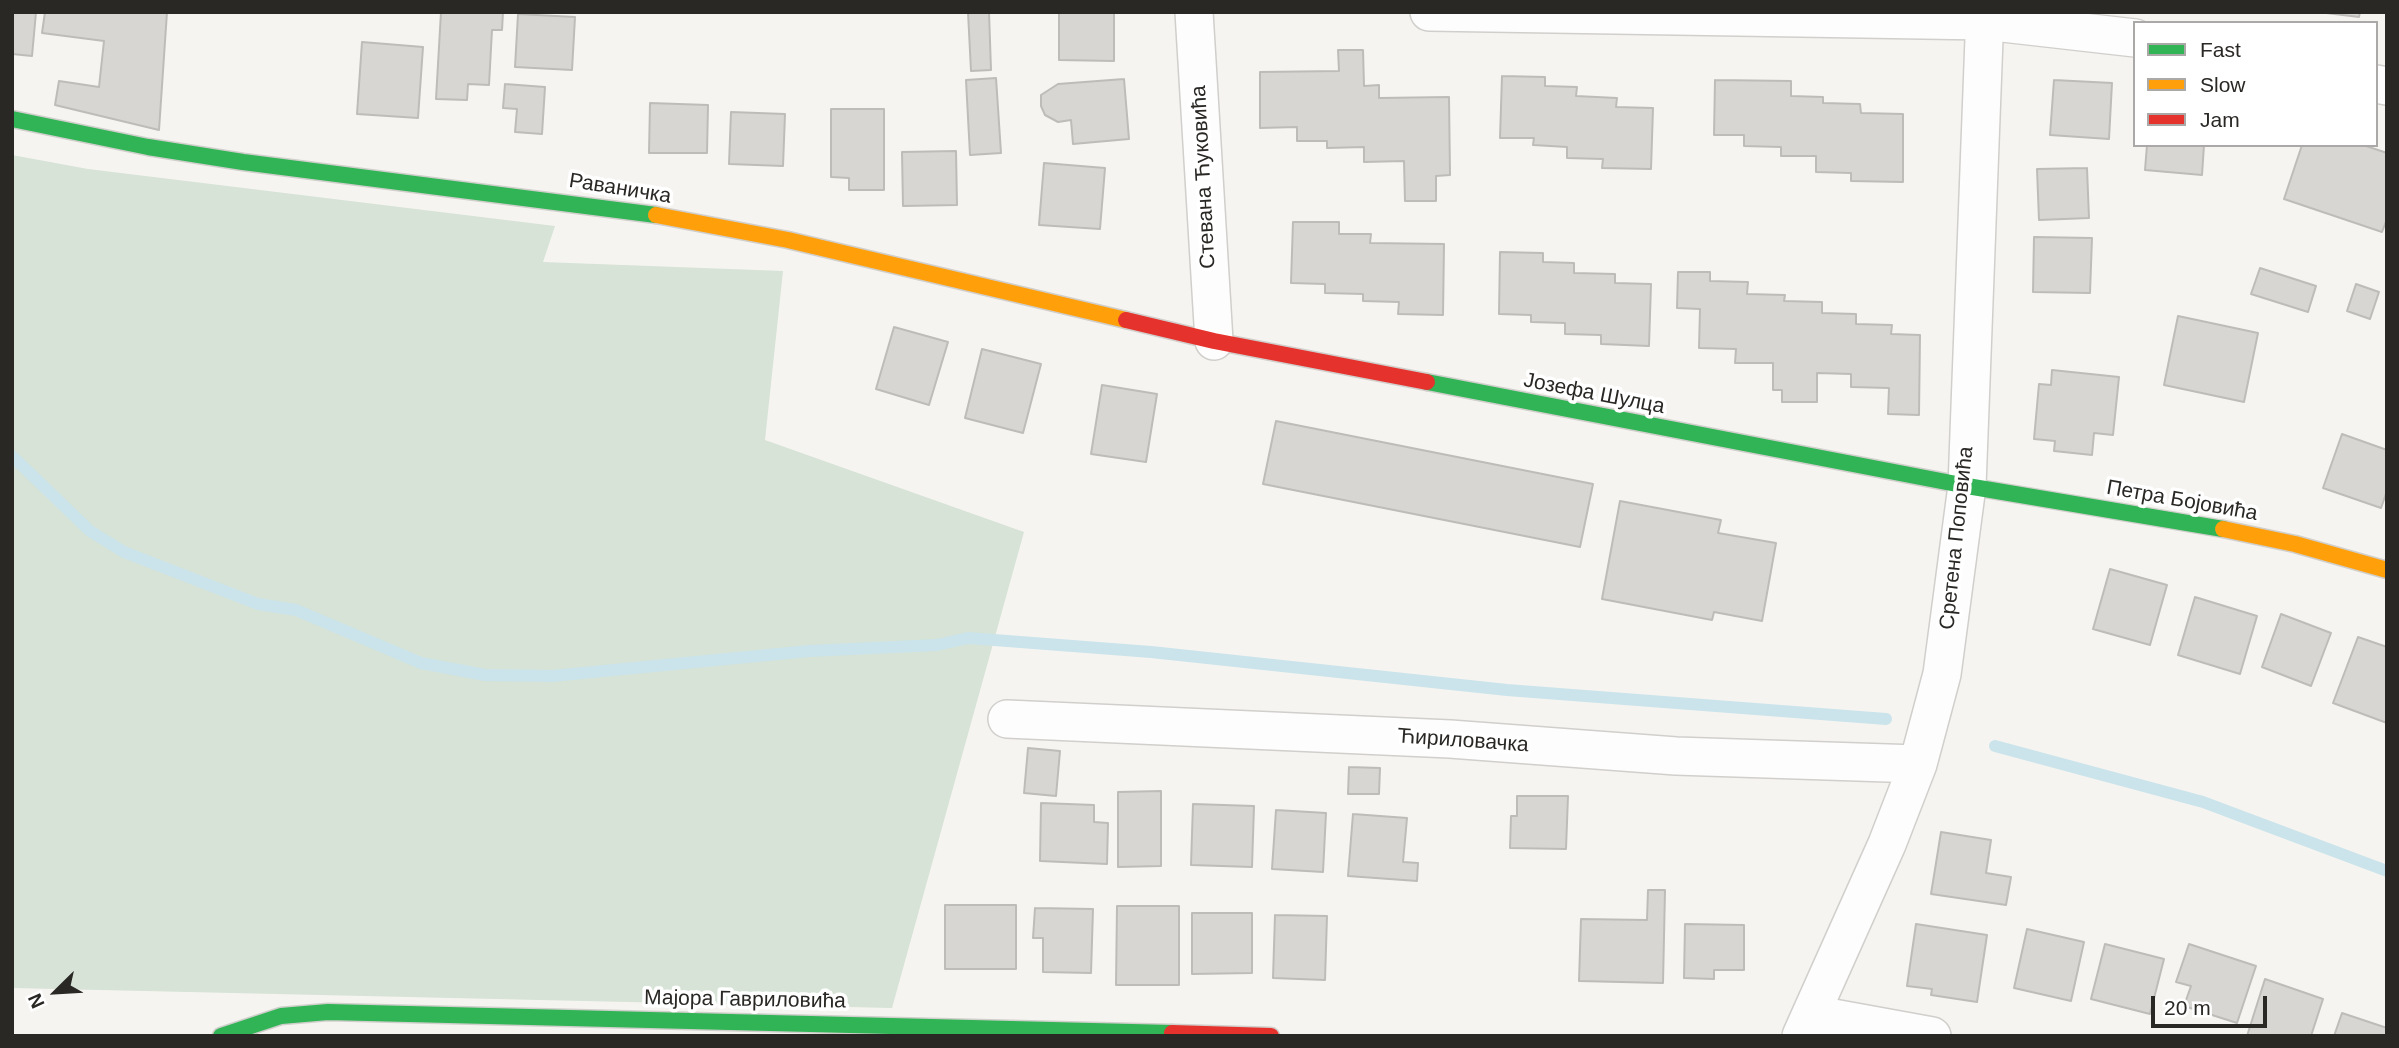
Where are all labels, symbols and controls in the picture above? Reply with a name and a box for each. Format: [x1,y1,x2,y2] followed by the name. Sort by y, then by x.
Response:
[2133,21,2378,147] legend
[2200,38,2241,61] text: Fast
[2200,73,2246,96] text: Slow
[1187,85,1221,269] street label: Стевана Ћуковића
[2200,108,2240,131] text: Jam
[567,168,673,210] street label: Раваничка
[1521,368,1667,420] street label: Јозефа Шулца
[1935,445,1979,631] street label: Сретена Поповића
[2105,475,2259,527] street label: Петра Бојовића
[1396,724,1530,758] street label: Ћириловачка
[21,957,91,1027] north arrow
[2154,982,2270,1026] scale bar
[644,986,846,1014] street label: Мајора Гавриловића
[24,990,49,1011] text: N
[2164,996,2211,1019] text: 20 m

